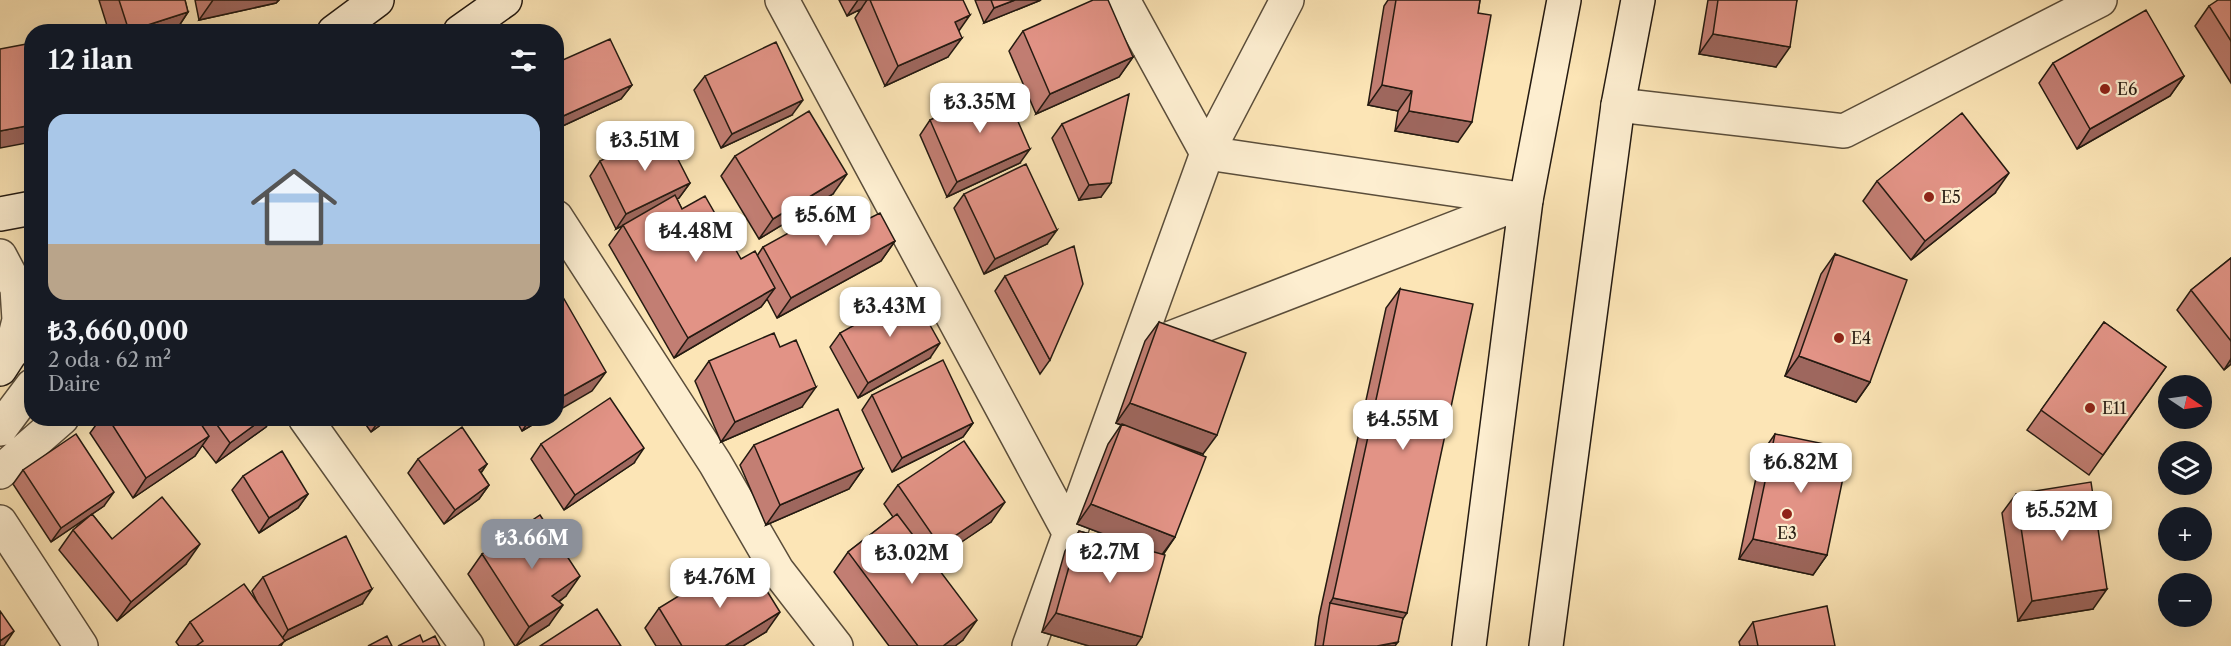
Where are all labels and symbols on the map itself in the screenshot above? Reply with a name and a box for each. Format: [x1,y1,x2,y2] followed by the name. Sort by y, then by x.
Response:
[2117,79,2137,99] place label: E6
[2098,82,2112,96] marker: E6
[931,83,1029,134] pin: ₺3.35M
[596,121,694,172] pin: ₺3.51M
[1941,187,1961,207] place label: E5
[1922,190,1936,204] marker: E5
[784,196,868,247] pin: ₺5.6M
[647,212,745,263] pin: ₺4.48M
[841,287,939,338] pin: ₺3.43M
[1851,328,1871,348] place label: E4
[1832,331,1846,345] marker: E4
[2158,375,2212,429] north arrow
[2102,398,2127,418] place label: E11
[1354,400,1452,451] pin: ₺4.55M
[2083,401,2097,415] marker: E11
[1752,443,1850,494] pin: ₺6.82M
[2013,491,2111,542] pin: ₺5.52M
[1780,507,1794,521] marker: E3
[483,519,581,570] pin: ₺3.66M
[1777,523,1797,543] place label: E3
[1068,533,1152,584] pin: ₺2.7M
[863,534,961,585] pin: ₺3.02M
[671,558,769,609] pin: ₺4.76M

